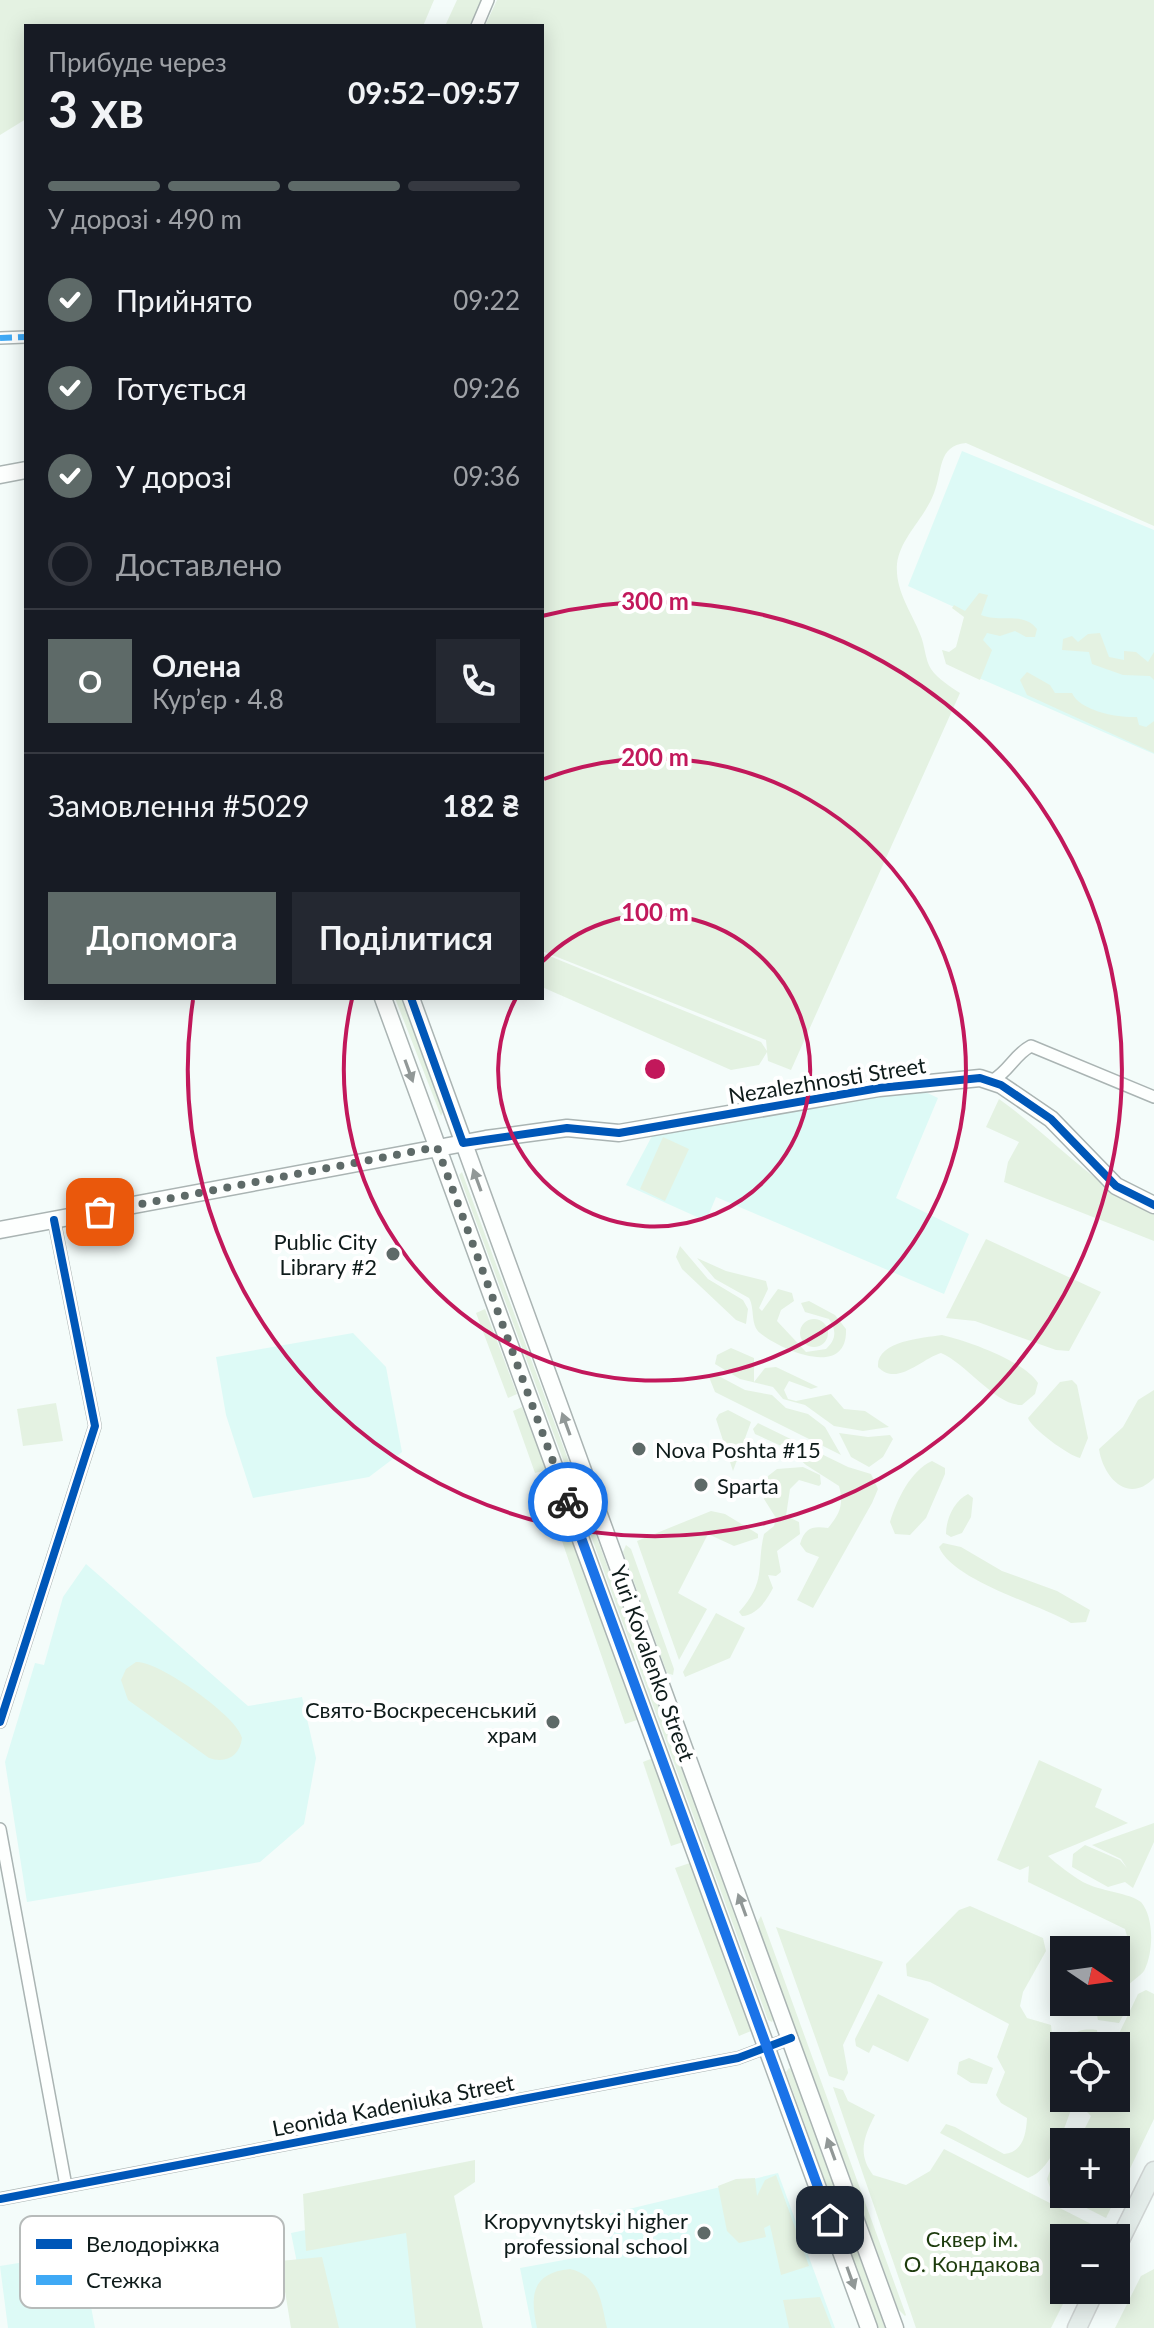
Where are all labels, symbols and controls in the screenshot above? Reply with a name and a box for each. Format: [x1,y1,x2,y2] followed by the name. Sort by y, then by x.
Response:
[48,46,227,78] text: Прибуде через
[348,74,520,110] text: 09:52–09:57
[48,77,144,139] text: 3 хв
[48,203,242,235] text: У дорозі · 490 m
[48,278,92,322] icon: check
[116,282,252,318] text: Прийнято
[453,284,520,316] text: 09:22
[48,366,92,410] icon: check
[116,370,247,406] text: Готується
[453,372,520,404] text: 09:26
[48,454,92,498] icon: check
[116,458,232,494] text: У дорозі
[453,460,520,492] text: 09:36
[116,546,282,582] text: Доставлено
[621,586,689,615] text: 300 m
[436,639,520,723] button: phone
[152,647,241,683] text: Олена
[78,663,102,699] text: О
[152,683,284,715] text: Кур’єр · 4.8
[621,742,689,771] text: 200 m
[48,787,310,823] text: Замовлення #5029
[442,787,520,823] text: 182 ₴
[48,892,276,984] button: Допомога
[292,892,520,984] button: Поділитися
[621,897,689,926] text: 100 m
[726,1051,928,1109] street label: Nezalezhnosti Street
[641,1055,669,1083] centre of rings
[403,1060,416,1084] one-way arrow
[470,1168,483,1192] one-way arrow
[66,1178,134,1246] pin
[78,1190,122,1234] icon: bag
[273,1228,378,1280] place label: Public City Library #2
[384,1245,402,1263] marker: Public City Library #2
[559,1412,572,1436] one-way arrow
[655,1436,821,1463] place label: Nova Poshta #15
[630,1440,648,1458] marker: Nova Poshta #15
[528,1462,608,1542] courier
[717,1472,779,1499] place label: Sparta
[692,1476,710,1494] marker: Sparta
[546,1480,590,1524] icon: bike
[605,1561,701,1765] street label: Yuri Kovalenko Street
[305,1696,537,1748] place label: Свято-Воскресенський храм
[544,1713,562,1731] marker: Свято-Воскресенський храм
[735,1893,748,1917] one-way arrow
[1050,1936,1130,2016] north arrow
[1050,1936,1130,2304] map controls
[1050,2032,1130,2112] button: locate
[270,2068,516,2142] street label: Leonida Kadeniuka Street
[1050,2128,1130,2208] button: +
[824,2137,836,2161] one-way arrow
[796,2186,864,2254] pin
[808,2198,852,2242] icon: home
[484,2207,688,2259] place label: Kropyvnytskyi higher professional school
[20,2216,284,2308] legend
[695,2224,713,2242] marker: Kropyvnytskyi higher professional school
[1050,2224,1130,2304] button: −
[904,2225,1040,2277] park label: Сквер ім. О. Кондакова
[86,2230,220,2257] text: Велодоріжка
[86,2266,162,2293] text: Стежка
[846,2266,858,2290] one-way arrow

